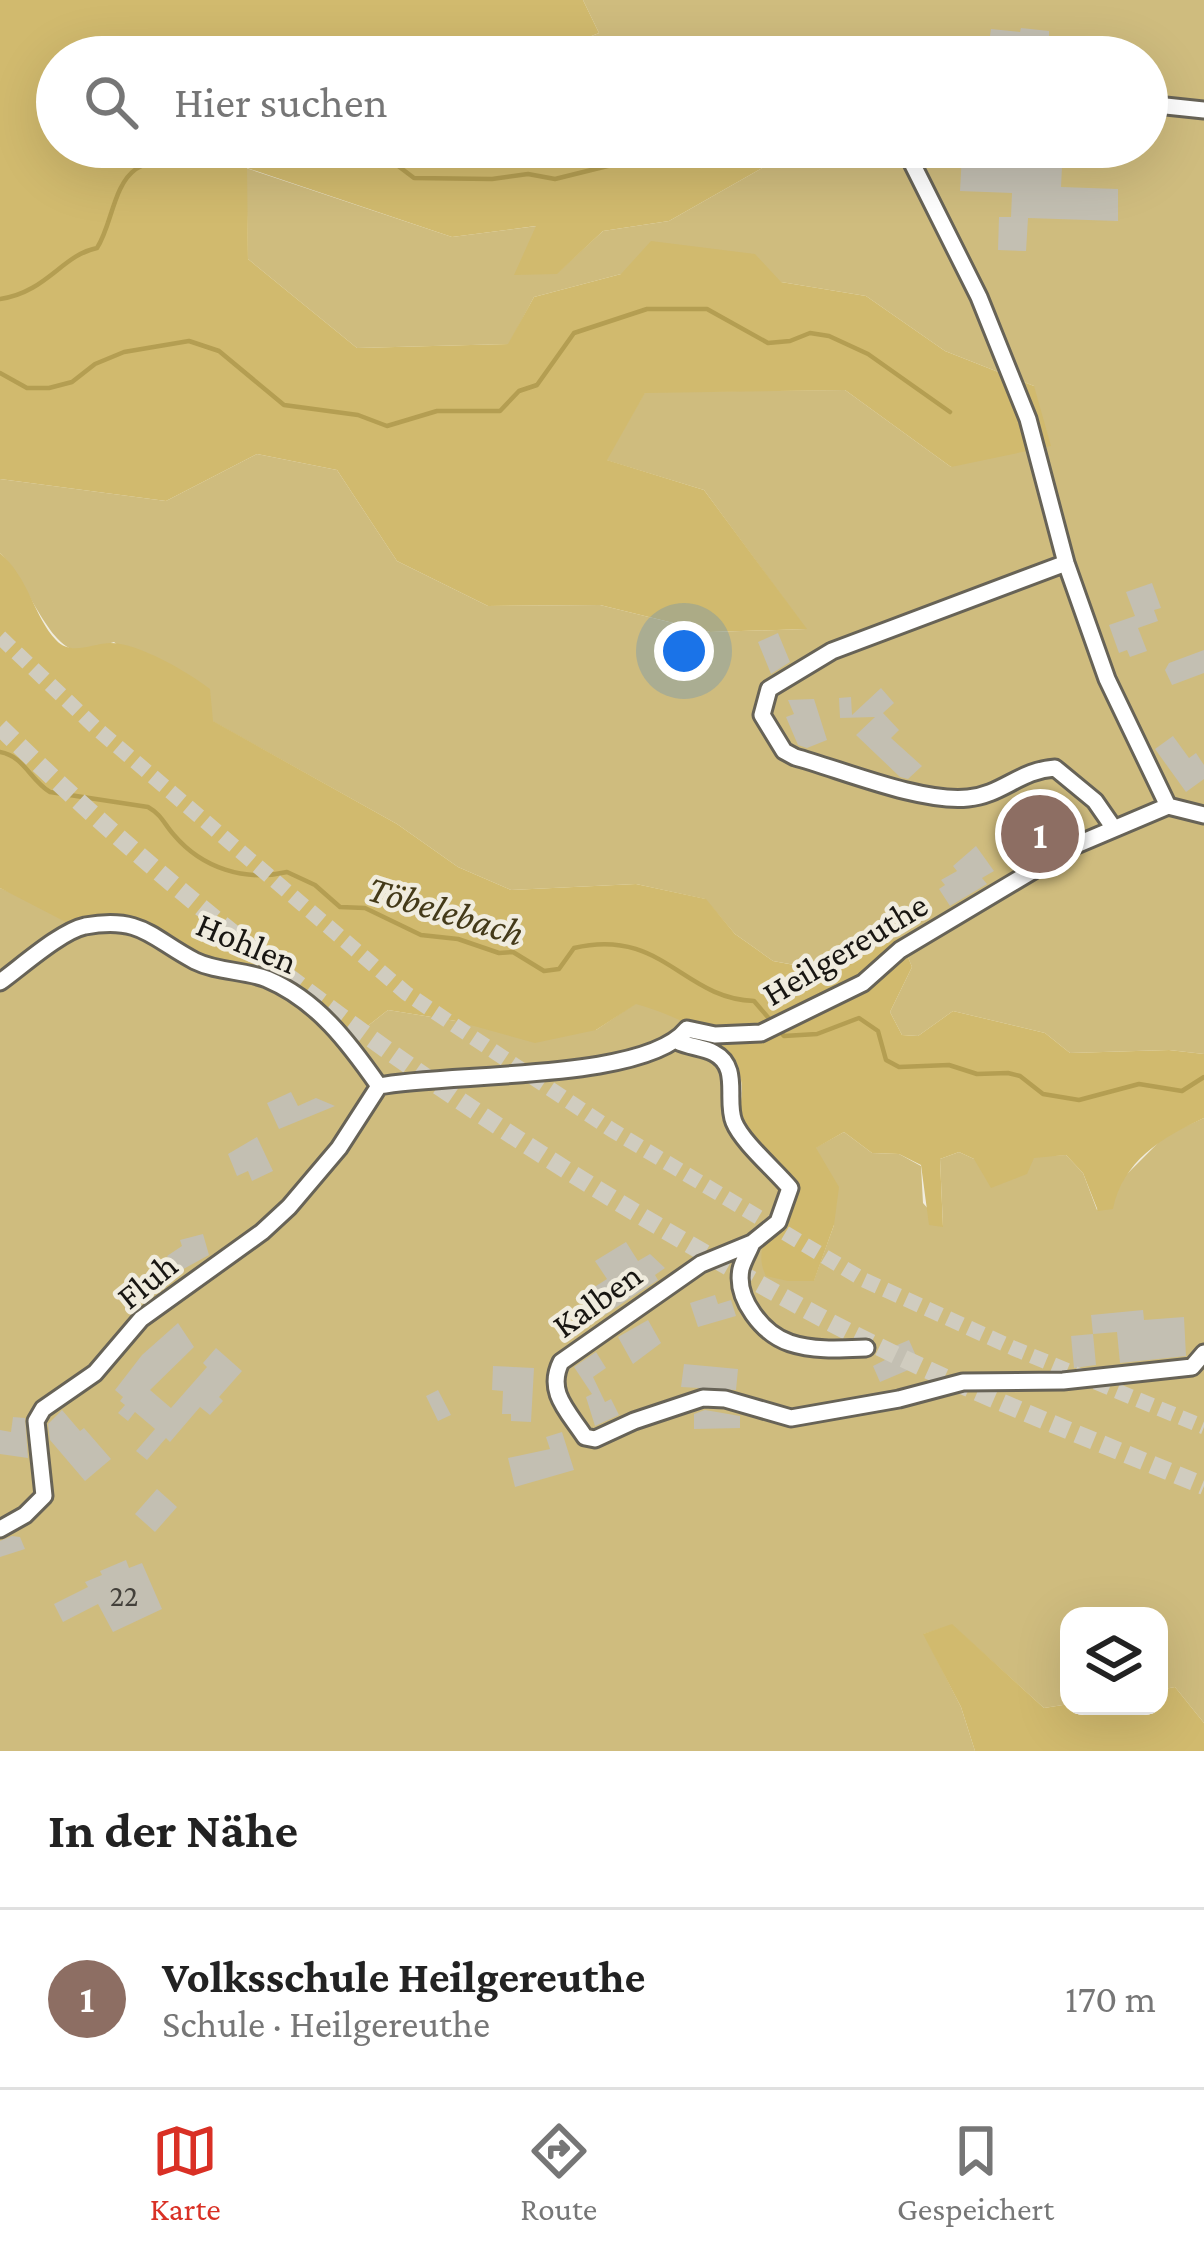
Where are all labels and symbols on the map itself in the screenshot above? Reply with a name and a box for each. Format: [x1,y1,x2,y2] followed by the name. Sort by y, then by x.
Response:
[654,621,714,681] your location
[1001,789,1079,879] pin: 1
[363,866,529,954] water label: Töbelebach
[755,884,935,1014] street label: Heilgereuthe
[191,904,303,982] street label: Hohlen
[109,1245,185,1317] street label: Fluh
[545,1254,649,1346] street label: Kalben
[110,1579,138,1612] house number: 22

